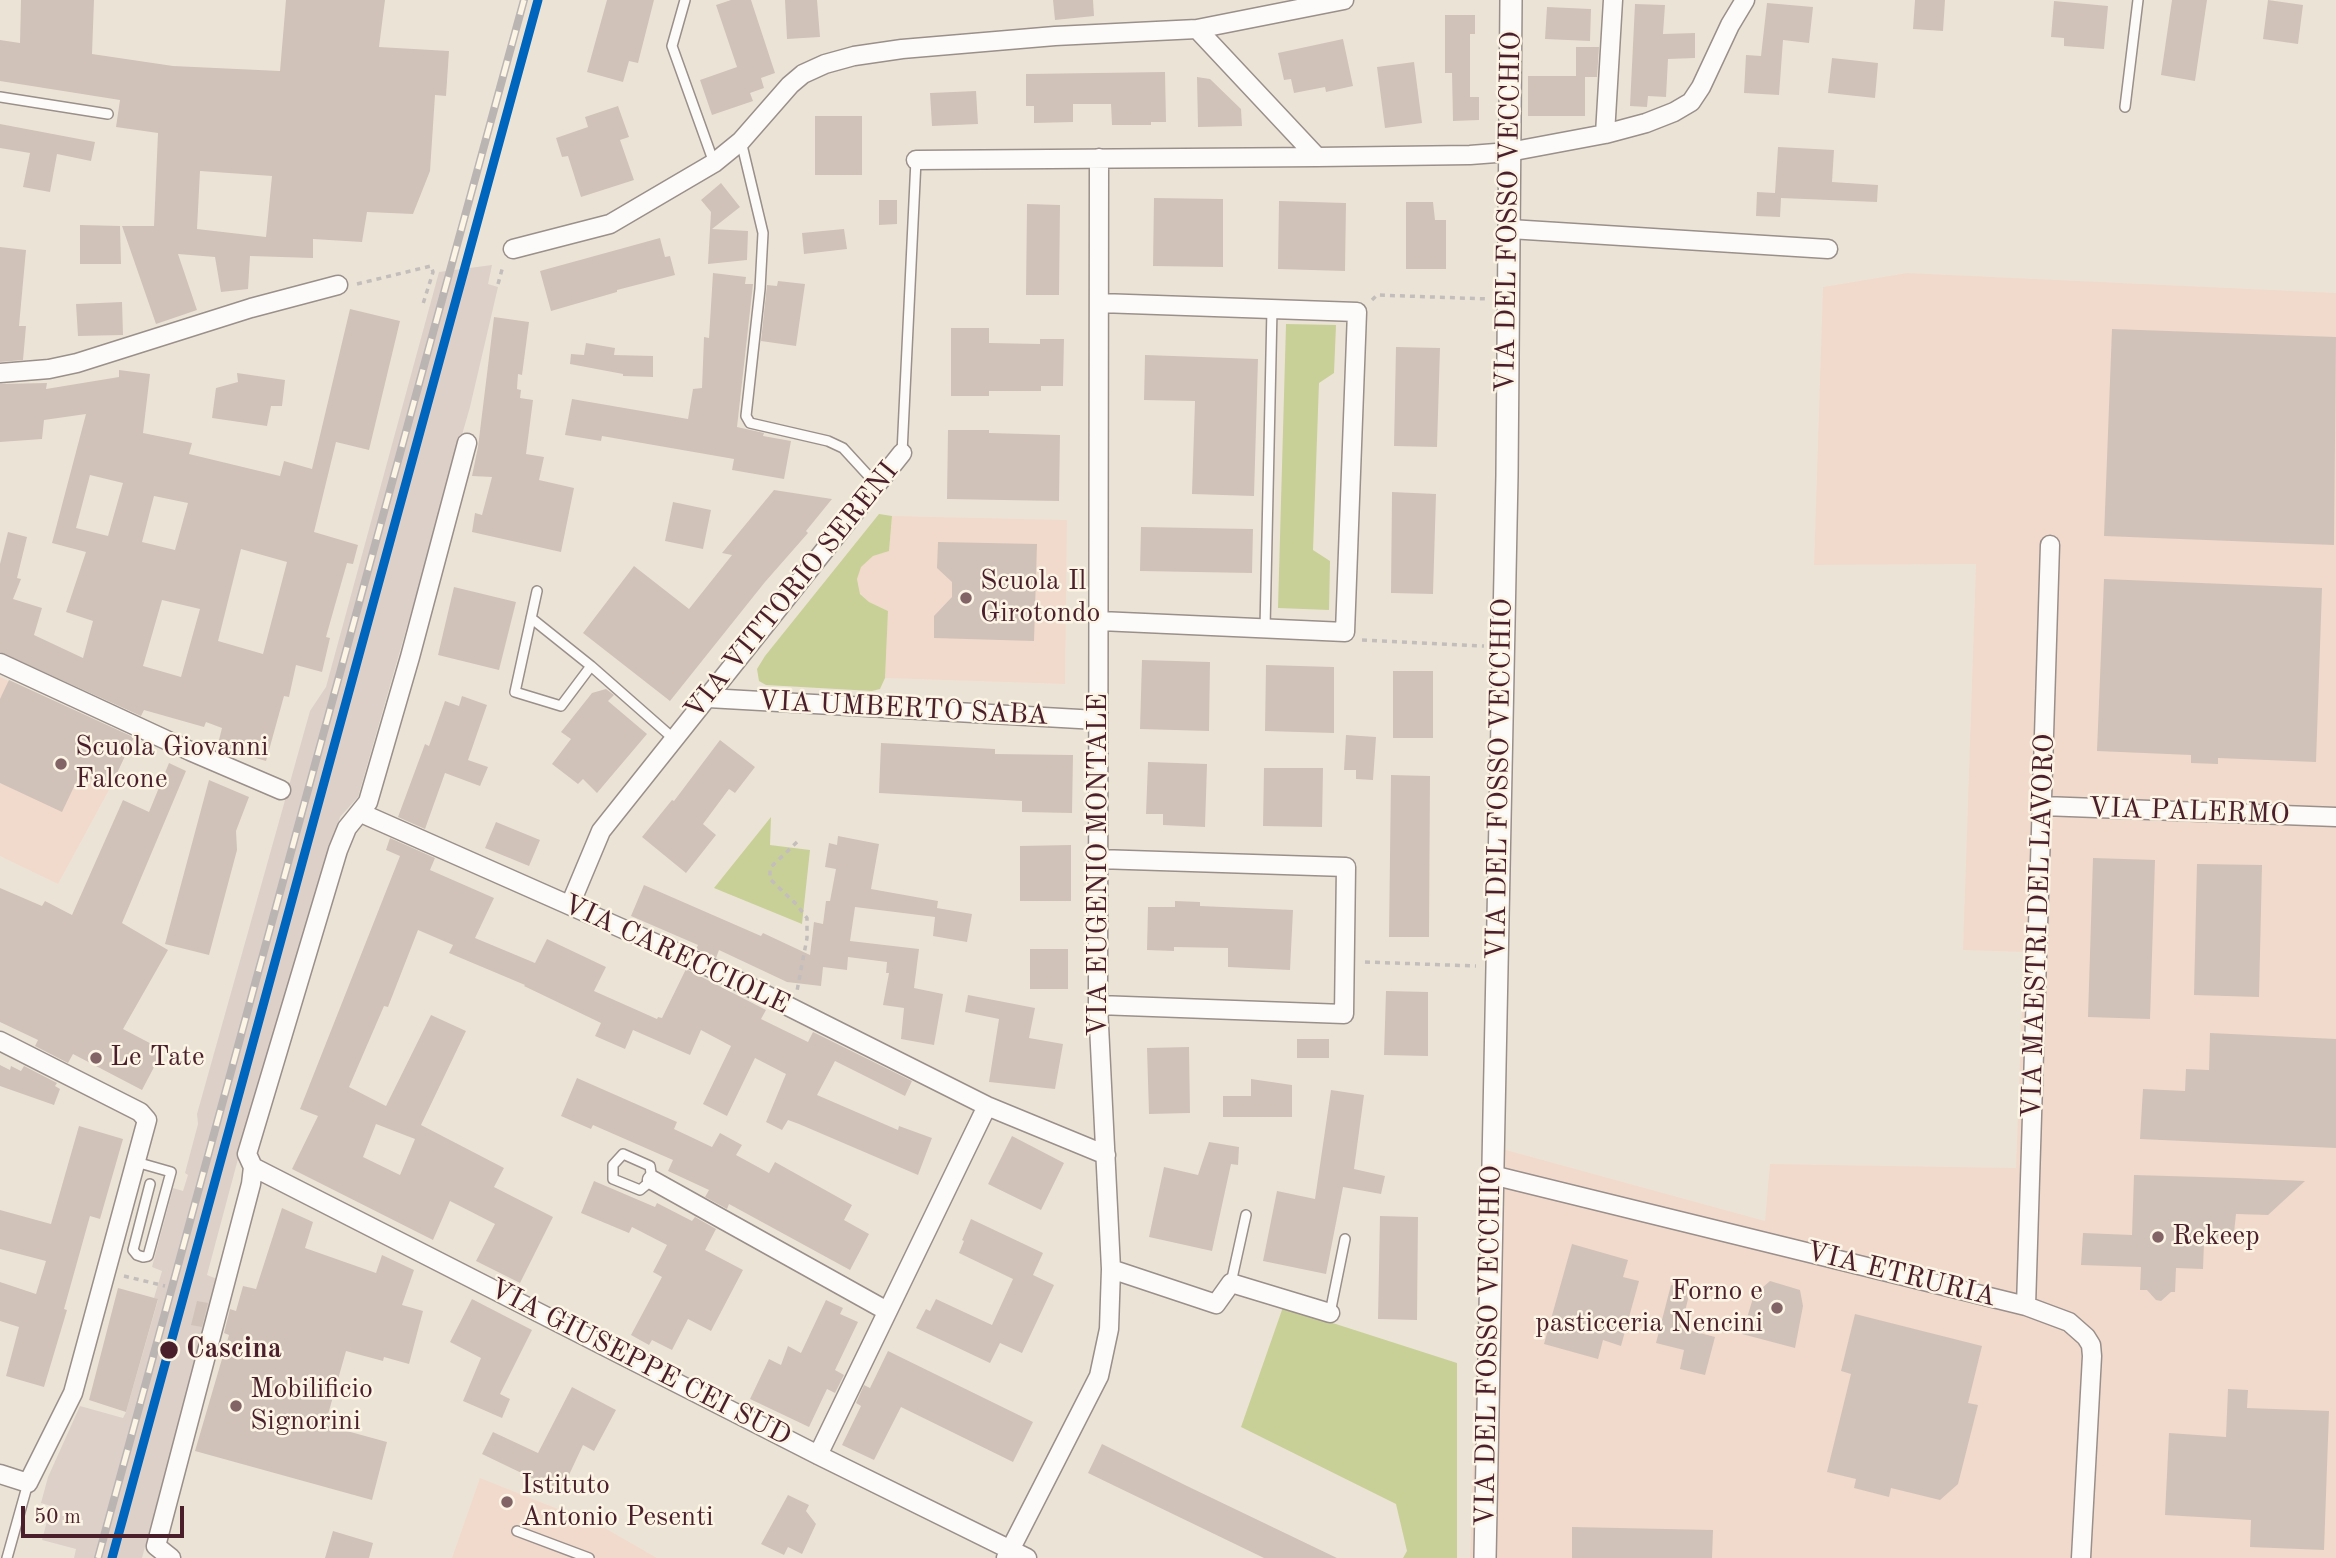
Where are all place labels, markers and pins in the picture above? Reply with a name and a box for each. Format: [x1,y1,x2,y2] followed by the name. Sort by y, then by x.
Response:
[980,565,1100,631] place label: Scuola Il Girotondo
[958,590,974,606] marker: Scuola Il Girotondo
[75,731,269,797] place label: Scuola Giovanni Falcone
[53,756,69,772] marker: Scuola Giovanni Falcone
[110,1041,205,1075] place label: Le Tate
[88,1050,104,1066] marker: Le Tate
[2172,1220,2260,1254] place label: Rekeep
[2150,1229,2166,1245] marker: Rekeep
[1535,1275,1763,1341] place label: Forno e pasticceria Nencini
[1769,1300,1785,1316] marker: Forno e pasticceria Nencini
[186,1333,282,1367] place label: Cascina
[158,1339,180,1361] marker: Cascina
[250,1373,373,1439] place label: Mobilificio Signorini
[228,1398,244,1414] marker: Mobilificio Signorini
[521,1469,714,1535] place label: Istituto Antonio Pesenti
[499,1494,515,1510] marker: Istituto Antonio Pesenti

